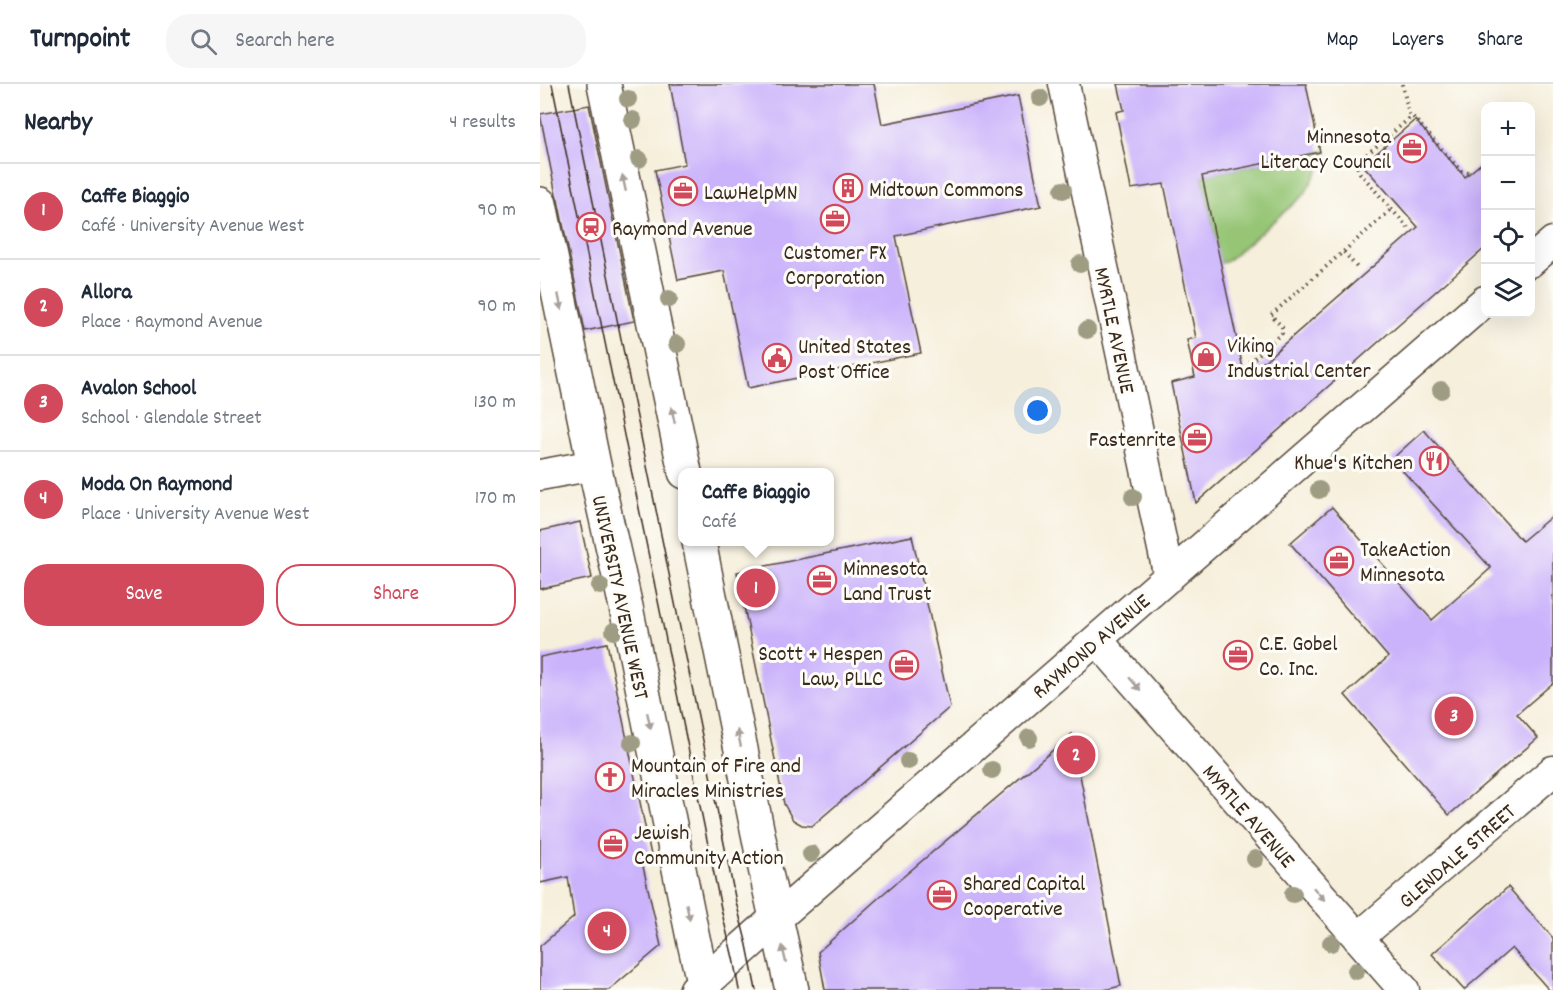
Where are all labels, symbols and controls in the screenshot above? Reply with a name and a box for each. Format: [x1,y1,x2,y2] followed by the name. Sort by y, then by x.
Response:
[166,14,586,68] search box
[30,21,130,61] text: Turnpoint
[187,25,220,58] icon: search
[235,26,335,57] text: Search here
[1327,26,1358,56] text: Map
[1391,26,1444,56] text: Layers
[1477,26,1523,56] text: Share
[1481,102,1535,318] map controls
[1481,102,1535,156] button: +
[24,105,92,142] text: Nearby
[449,109,516,137] text: 4 results
[1260,123,1392,179] place label: Minnesota Literacy Council
[1396,132,1428,164] office icon: Minnesota Literacy Council
[1481,156,1535,210] button: −
[832,172,864,204] building icon: Midtown Commons
[619,174,629,192] one-way arrow
[667,175,699,207] office icon: LawHelpMN
[869,176,1024,207] place label: Midtown Commons
[704,179,798,210] place label: LawHelpMN
[81,182,190,213] text: Caffe Biaggio
[41,197,46,225] text: 1
[478,197,516,225] text: 90 m
[819,203,851,235] office icon: Customer FX Corporation
[1481,210,1535,264] button: locate
[575,211,607,243] station icon: Raymond Avenue
[81,213,304,241] text: Café · University Avenue West
[612,215,753,246] place label: Raymond Avenue
[783,239,887,295] place label: Customer FX Corporation
[1481,264,1535,318] button: layers
[1084,265,1141,397] street label: MYRTLE AVENUE
[81,278,132,309] text: Allora
[39,293,48,321] text: 2
[478,293,516,321] text: 90 m
[556,293,565,312] one-way arrow
[81,309,263,337] text: Place · Raymond Avenue
[1227,332,1371,388] place label: Viking Industrial Center
[798,333,911,389] place label: United States Post Office
[1190,341,1222,373] shop icon: Viking Industrial Center
[761,342,793,374] public building icon: United States Post Office
[81,374,196,405] text: Avalon School
[39,389,48,417] text: 3
[474,389,516,417] text: 130 m
[1023,396,1052,425] your location
[81,405,262,433] text: School · Glendale Street
[668,405,677,424] one-way arrow
[1181,422,1213,454] office icon: Fastenrite
[1089,426,1176,457] place label: Fastenrite
[1418,445,1450,477] restaurant icon: Khue's Kitchen
[1294,449,1413,480] place label: Khue's Kitchen
[678,468,834,546] popup
[81,470,233,501] text: Moda On Raymond
[702,478,810,509] text: Caffe Biaggio
[39,485,48,513] text: 4
[475,485,516,513] text: 170 m
[582,493,655,703] street label: UNIVERSITY AVENUE WEST
[81,501,309,529] text: Place · University Avenue West
[702,509,737,537] text: Café
[1360,536,1451,592] place label: TakeAction Minnesota
[1323,545,1355,577] office icon: TakeAction Minnesota
[843,555,932,611] place label: Minnesota Land Trust
[24,564,264,626] button: Save
[276,564,516,626] button: Share
[806,564,838,596] office icon: Minnesota Land Trust
[736,566,776,610] pin: 1
[1026,588,1158,708] street label: RAYMOND AVENUE
[1259,630,1338,686] place label: C.E. Gobel Co. Inc.
[1222,639,1254,671] office icon: C.E. Gobel Co. Inc.
[758,640,883,696] place label: Scott + Hespen Law, PLLC
[888,649,920,681] office icon: Scott + Hespen Law, PLLC
[1128,676,1141,691] one-way arrow
[1434,694,1474,738] pin: 3
[645,712,654,731] one-way arrow
[734,728,743,747] one-way arrow
[1056,732,1096,778] pin: 2
[631,752,801,808] place label: Mountain of Fire and Miracles Ministries
[1193,759,1301,876] street label: MYRTLE AVENUE
[594,761,626,793] church icon: Mountain of Fire and Miracles Ministries
[1393,798,1524,917] street label: GLENDALE STREET
[634,819,784,875] place label: Jewish Community Action
[597,828,629,860] office icon: Jewish Community Action
[963,870,1085,926] place label: Shared Capital Cooperative
[926,879,958,911] office icon: Shared Capital Cooperative
[1312,886,1325,901] one-way arrow
[684,903,693,922] one-way arrow
[588,908,626,954] pin: 4
[779,945,788,964] one-way arrow

